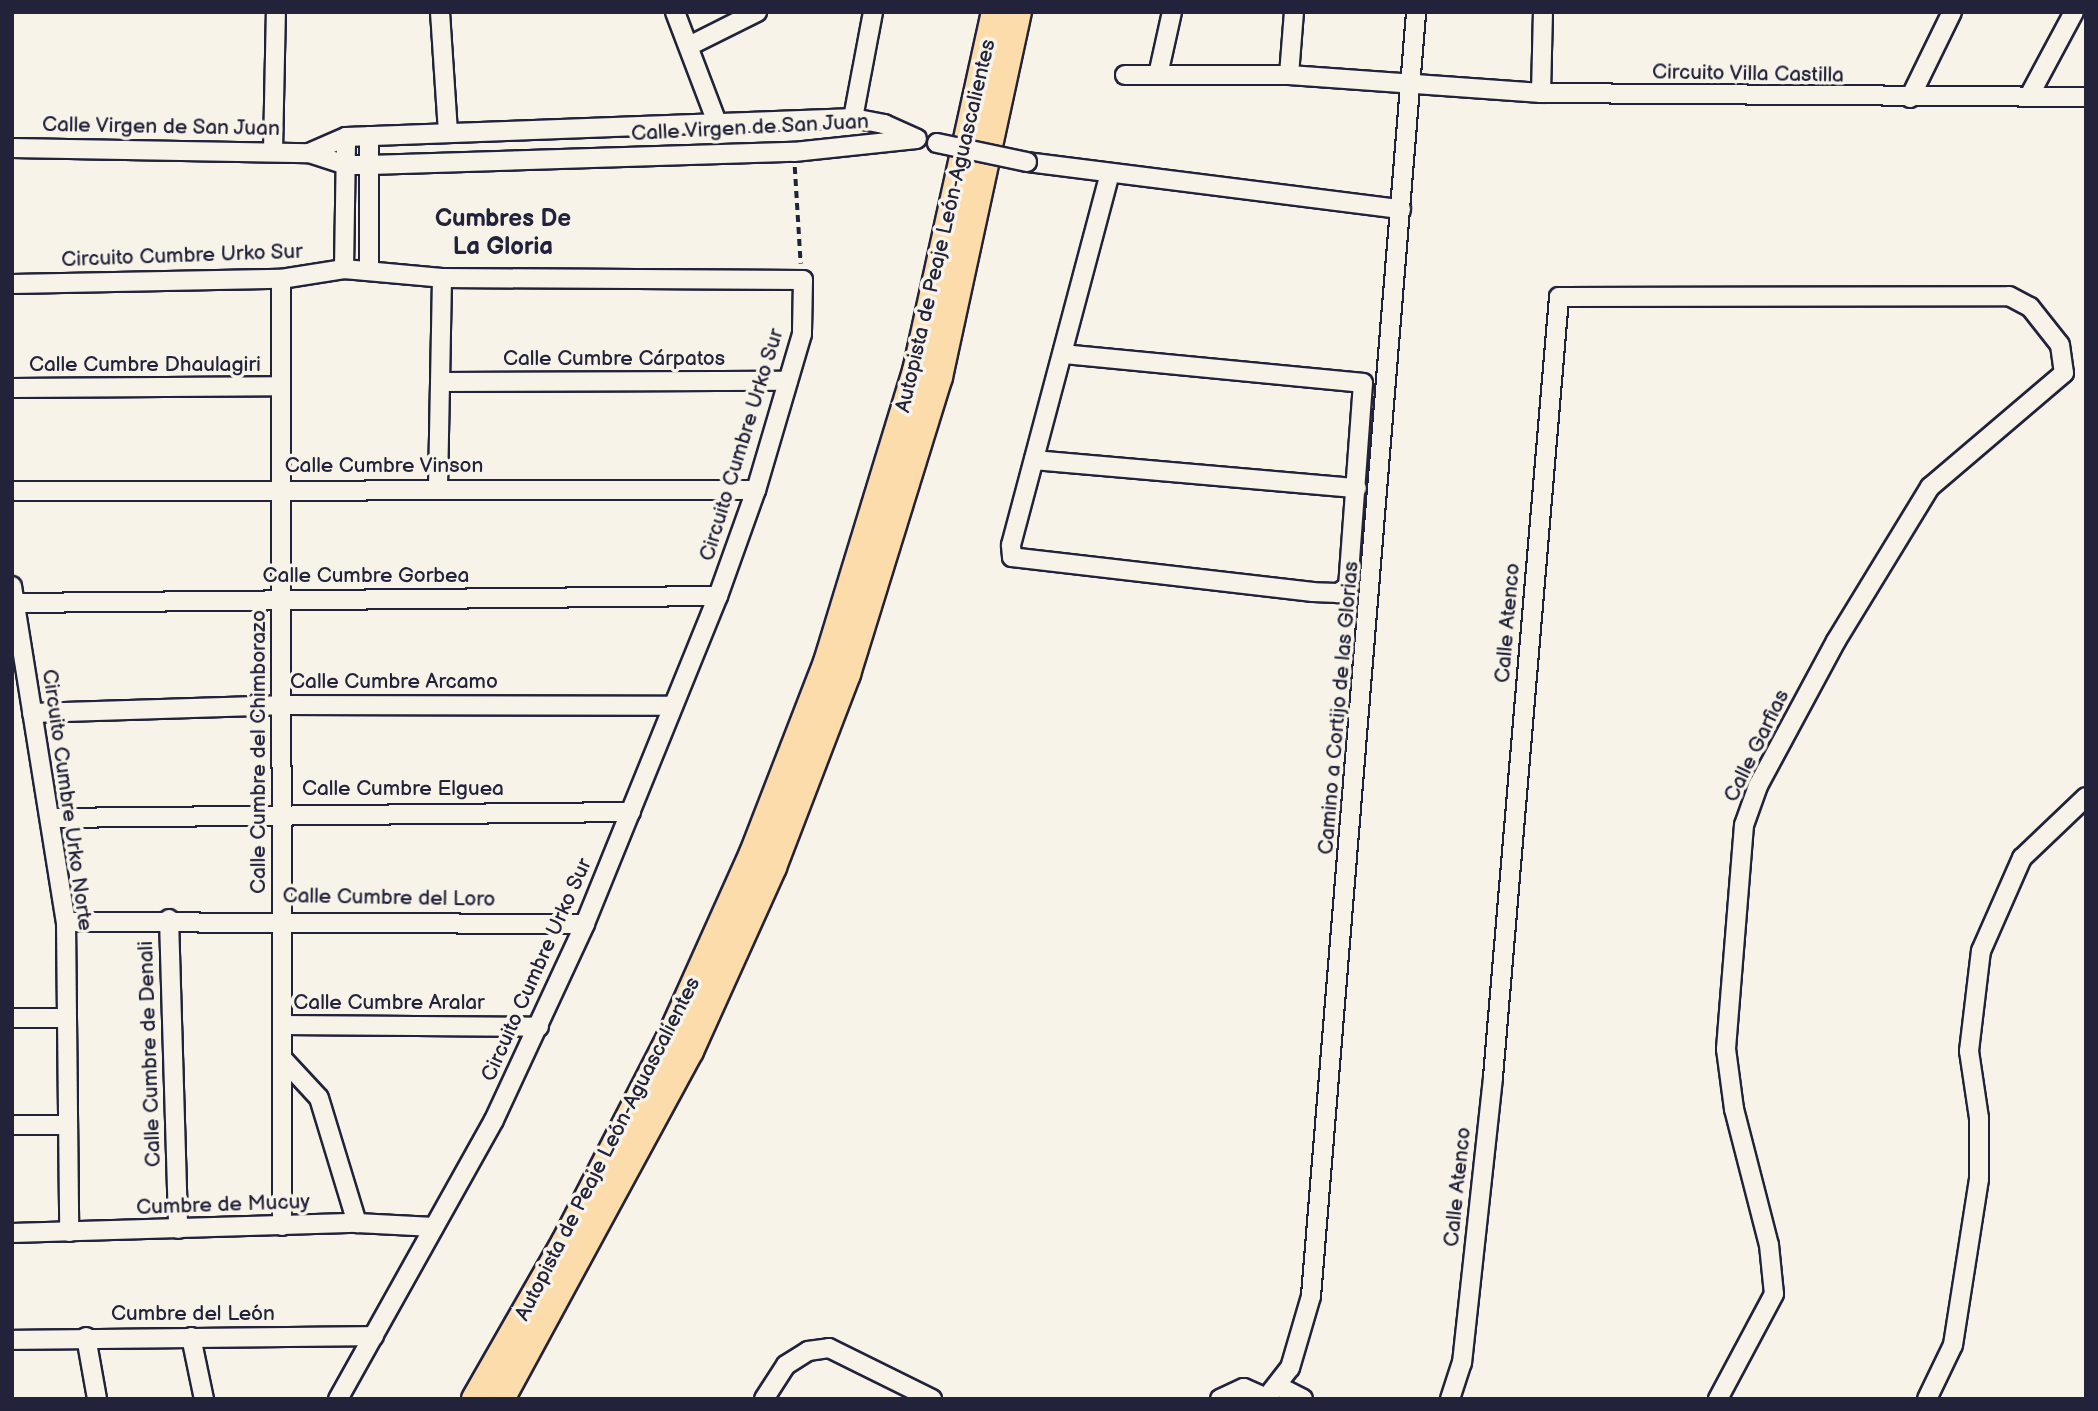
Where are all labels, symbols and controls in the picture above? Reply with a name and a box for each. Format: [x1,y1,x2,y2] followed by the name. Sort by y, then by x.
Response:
[891,37,1001,415] street label: Autopista de Peaje León-Aguascalientes
[1652,60,1844,88] street label: Circuito Villa Castilla
[630,109,870,147] street label: Calle Virgen de San Juan
[41,112,281,142] street label: Calle Virgen de San Juan
[435,205,571,261] district label: Cumbres De La Gloria
[61,239,303,273] street label: Circuito Cumbre Urko Sur
[695,326,789,564] street label: Circuito Cumbre Urko Sur
[503,346,725,372] street label: Calle Cumbre Cárpatos
[29,352,261,378] street label: Calle Cumbre Dhaulagiri
[284,453,484,479] street label: Calle Cumbre Vinson
[1314,560,1364,856] street label: Camino a Cortijo de las Glorias
[1490,562,1526,684] street label: Calle Atenco
[263,563,469,589] street label: Calle Cumbre Gorbea
[246,610,272,894] street label: Calle Cumbre del Chimborazo
[36,668,98,932] street label: Circuito Cumbre Urko Norte
[290,669,498,695] street label: Calle Cumbre Arcamo
[1719,686,1795,806] street label: Calle Garfias
[302,776,504,802] street label: Calle Cumbre Elguea
[476,854,598,1086] street label: Circuito Cumbre Urko Sur
[282,884,496,912] street label: Calle Cumbre del Loro
[133,940,167,1168] street label: Calle Cumbre de Denali
[510,973,706,1325] street label: Autopista de Peaje León-Aguascalientes
[293,990,485,1016] street label: Calle Cumbre Aralar
[1439,1126,1477,1248] street label: Calle Atenco
[136,1189,310,1221] street label: Cumbre de Mucuy
[111,1301,275,1327] street label: Cumbre del León

